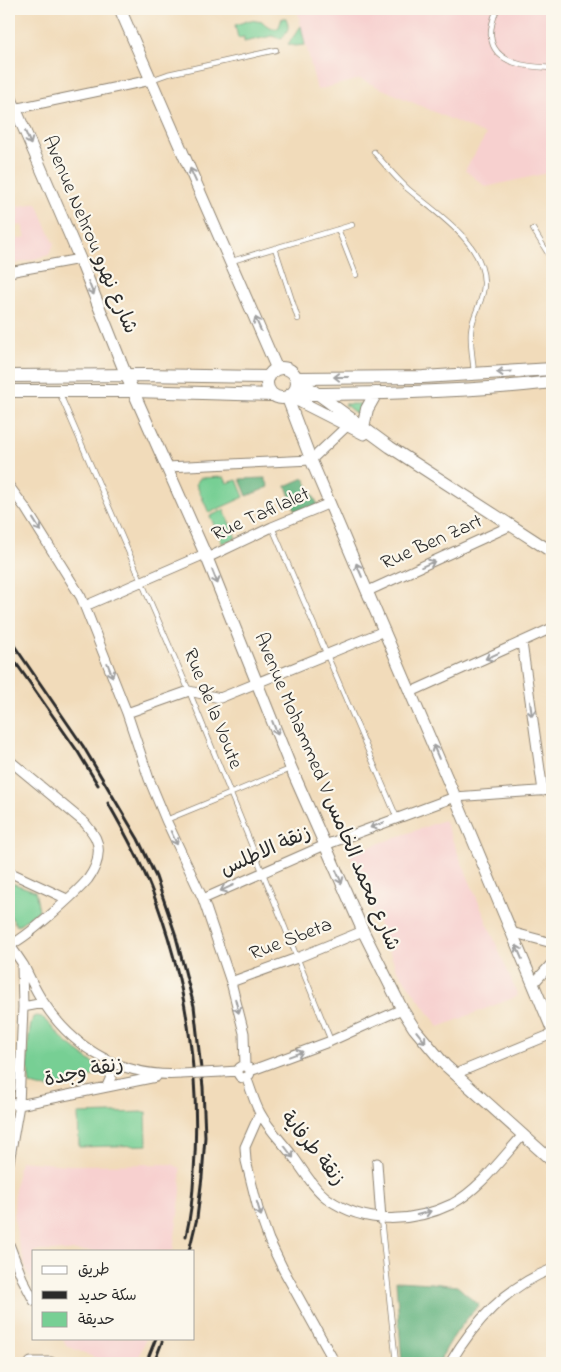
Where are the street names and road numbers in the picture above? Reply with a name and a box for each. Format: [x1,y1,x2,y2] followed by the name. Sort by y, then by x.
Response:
[34,131,144,339] street label: Avenue Nehrou شارع نهرو
[207,480,315,550] street label: Rue Tafilalet
[376,508,488,578] street label: Rue Ben Zart
[246,628,406,956] street label: Avenue Mohammed V شارع محمد الخامس
[175,644,249,774] street label: Rue de la Voute
[216,819,316,885] street label: زنقة الاطلس
[246,911,336,969] street label: Rue Sbeta
[42,1050,126,1096] street label: زنقة وجدة
[273,1105,351,1193] street label: زنقة طرفاية

